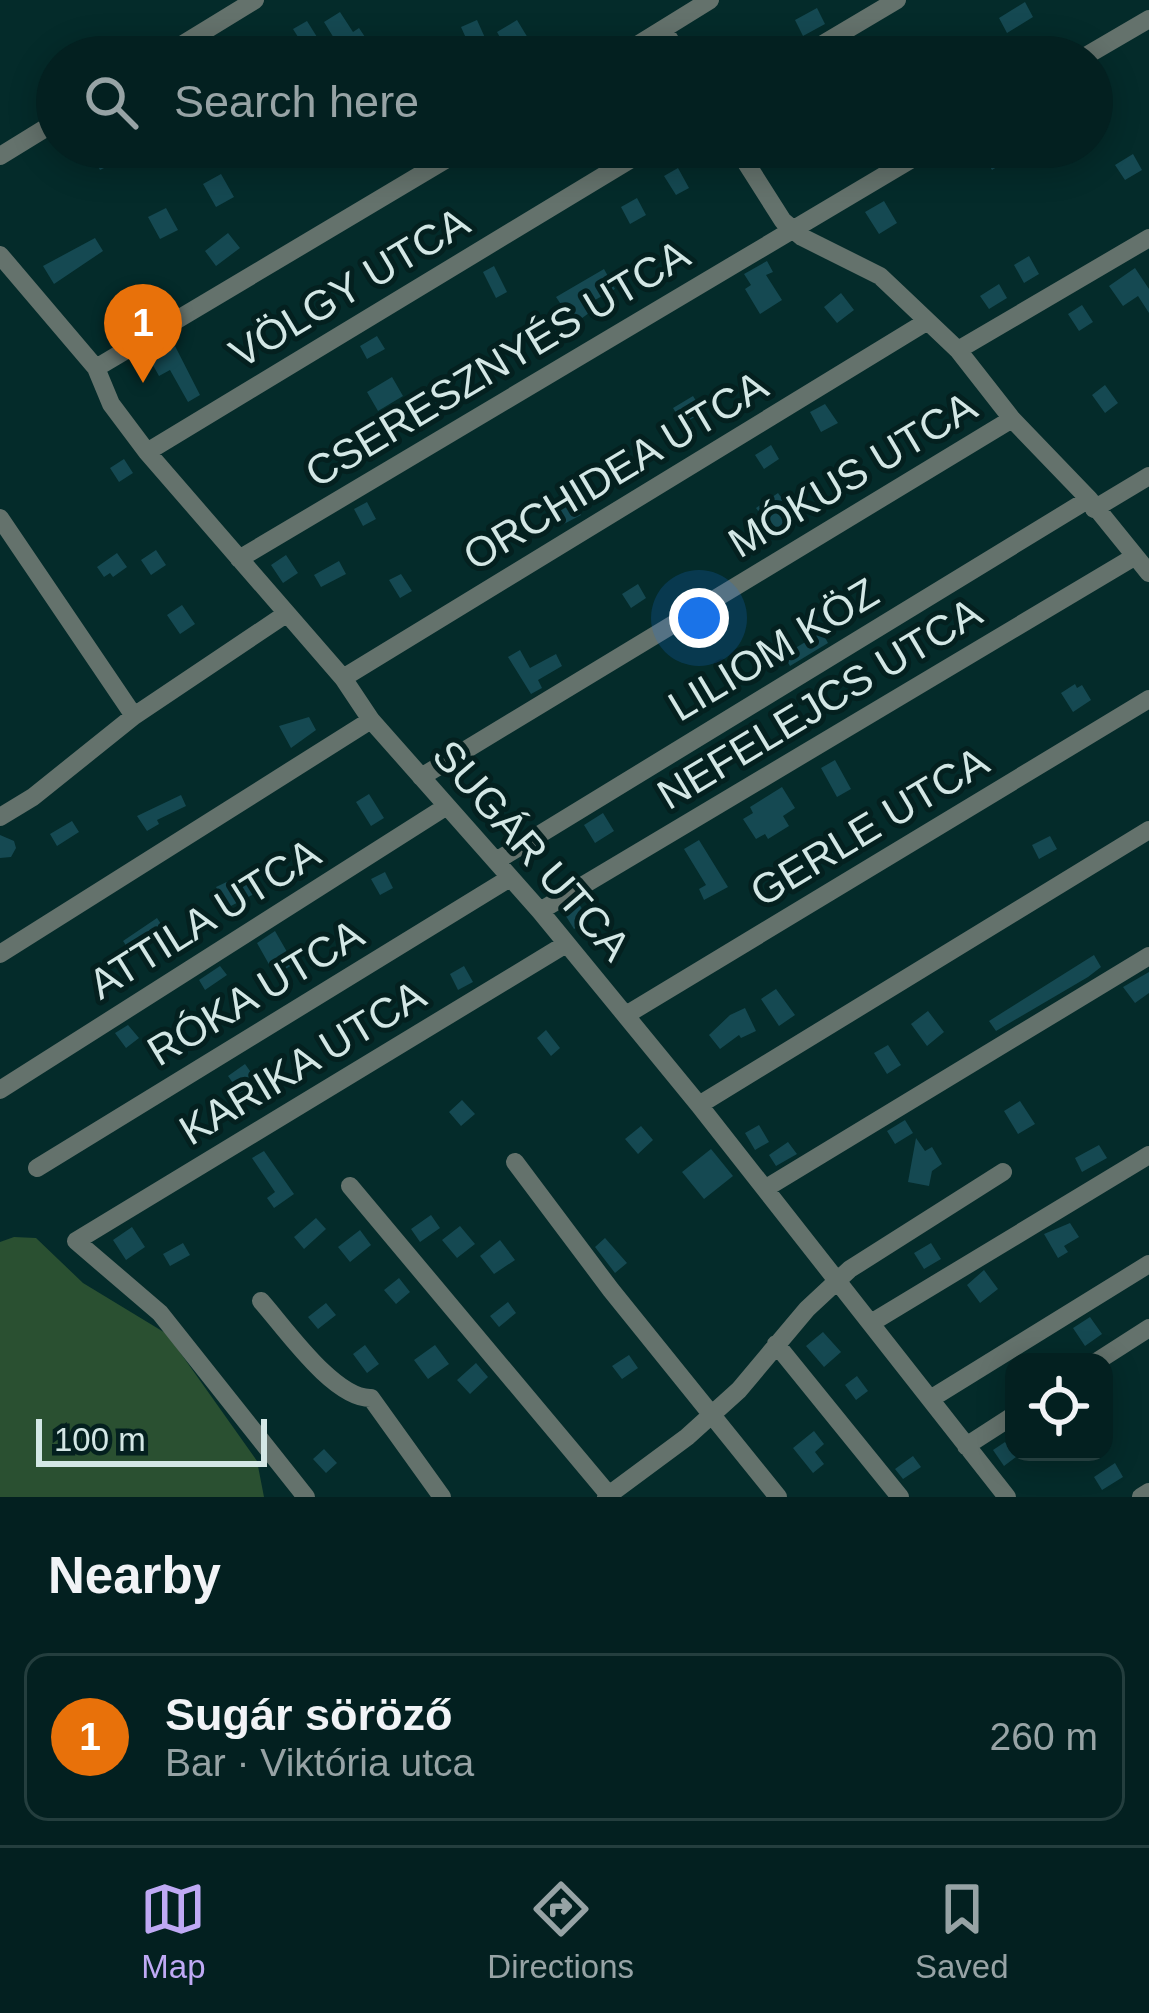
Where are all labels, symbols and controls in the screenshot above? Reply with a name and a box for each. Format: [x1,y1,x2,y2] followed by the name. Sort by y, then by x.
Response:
[36,36,1113,168] search box
[78,69,144,135] icon: search
[174,76,419,127] text: Search here
[221,198,477,377] street label: VÖLGY UTCA
[297,230,697,497] street label: CSERESZNYÉS UTCA
[104,284,182,383] pin: 1
[455,361,775,580] street label: ORCHIDEA UTCA
[720,382,984,567] street label: MÓKUS UTCA
[660,569,886,730] street label: LILIOM KÖZ
[649,588,989,819] street label: NEFELEJCS UTCA
[669,588,729,648] your location
[424,731,640,970] street label: SUGÁR UTCA
[742,737,996,916] street label: GERLE UTCA
[80,829,328,1008] street label: ATTILA UTCA
[139,910,371,1075] street label: RÓKA UTCA
[171,971,433,1154] street label: KARIKA UTCA
[1005,1353,1113,1461] map controls
[1005,1353,1113,1461] button: locate
[36,1413,267,1466] scale bar
[54,1421,146,1458] text: 100 m
[48,1547,221,1604] text: Nearby
[165,1689,453,1740] text: Sugár söröző
[79,1715,101,1758] text: 1
[990,1715,1098,1758] text: 260 m
[165,1741,474,1784] text: Bar · Viktória utca
[140,1876,206,1986] tab: Map
[487,1876,634,1986] tab: Directions
[915,1876,1009,1986] tab: Saved

